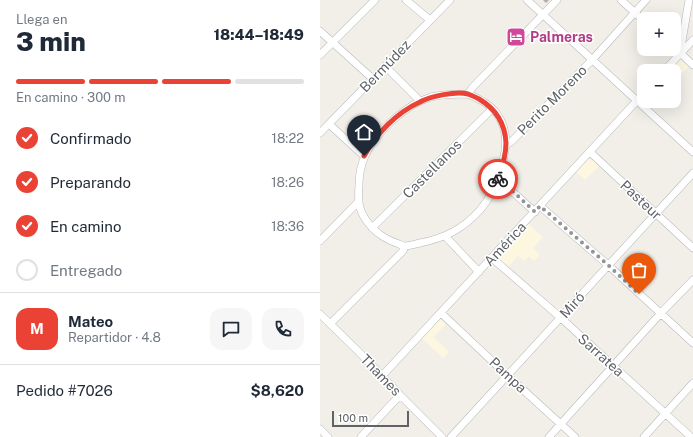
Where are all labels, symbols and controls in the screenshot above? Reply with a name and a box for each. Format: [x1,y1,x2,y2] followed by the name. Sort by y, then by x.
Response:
[16,12,67,27] text: Llega en
[637,12,681,108] map controls
[637,12,681,56] button: +
[16,26,86,57] text: 3 min
[213,26,304,43] text: 18:44–18:49
[505,26,527,48] hotel icon: Palmeras
[530,29,593,45] place label: Palmeras
[356,37,414,95] street label: Bermúdez
[514,62,590,138] street label: Perito Moreno
[637,64,681,108] button: −
[16,90,125,105] text: En camino · 300 m
[347,115,381,156] pin
[353,121,375,143] icon: home
[16,127,38,149] icon: check
[50,130,131,147] text: Confirmado
[272,131,304,146] text: 18:22
[399,136,465,202] street label: Castellanos
[478,159,518,199] courier
[487,168,509,190] icon: bike
[16,171,38,193] icon: check
[50,174,131,191] text: Preparando
[271,175,304,190] text: 18:26
[617,177,665,223] street label: Pasteur
[16,215,38,237] icon: check
[50,218,122,235] text: En camino
[271,219,304,234] text: 18:36
[481,219,529,269] street label: América
[622,253,656,294] pin
[628,259,650,281] icon: bag
[50,262,122,279] text: Entregado
[556,289,588,321] street label: Miró
[210,308,252,350] button: chat
[262,308,304,350] button: phone
[68,313,113,330] text: Mateo
[30,320,44,337] text: M
[68,330,161,345] text: Repartidor · 4.8
[575,330,627,380] street label: Sarratea
[357,351,405,399] street label: Thames
[486,354,530,396] street label: Pampa
[16,382,113,399] text: Pedido #7026
[250,382,304,399] text: $8,620
[332,409,409,428] scale bar
[338,412,368,424] text: 100 m

